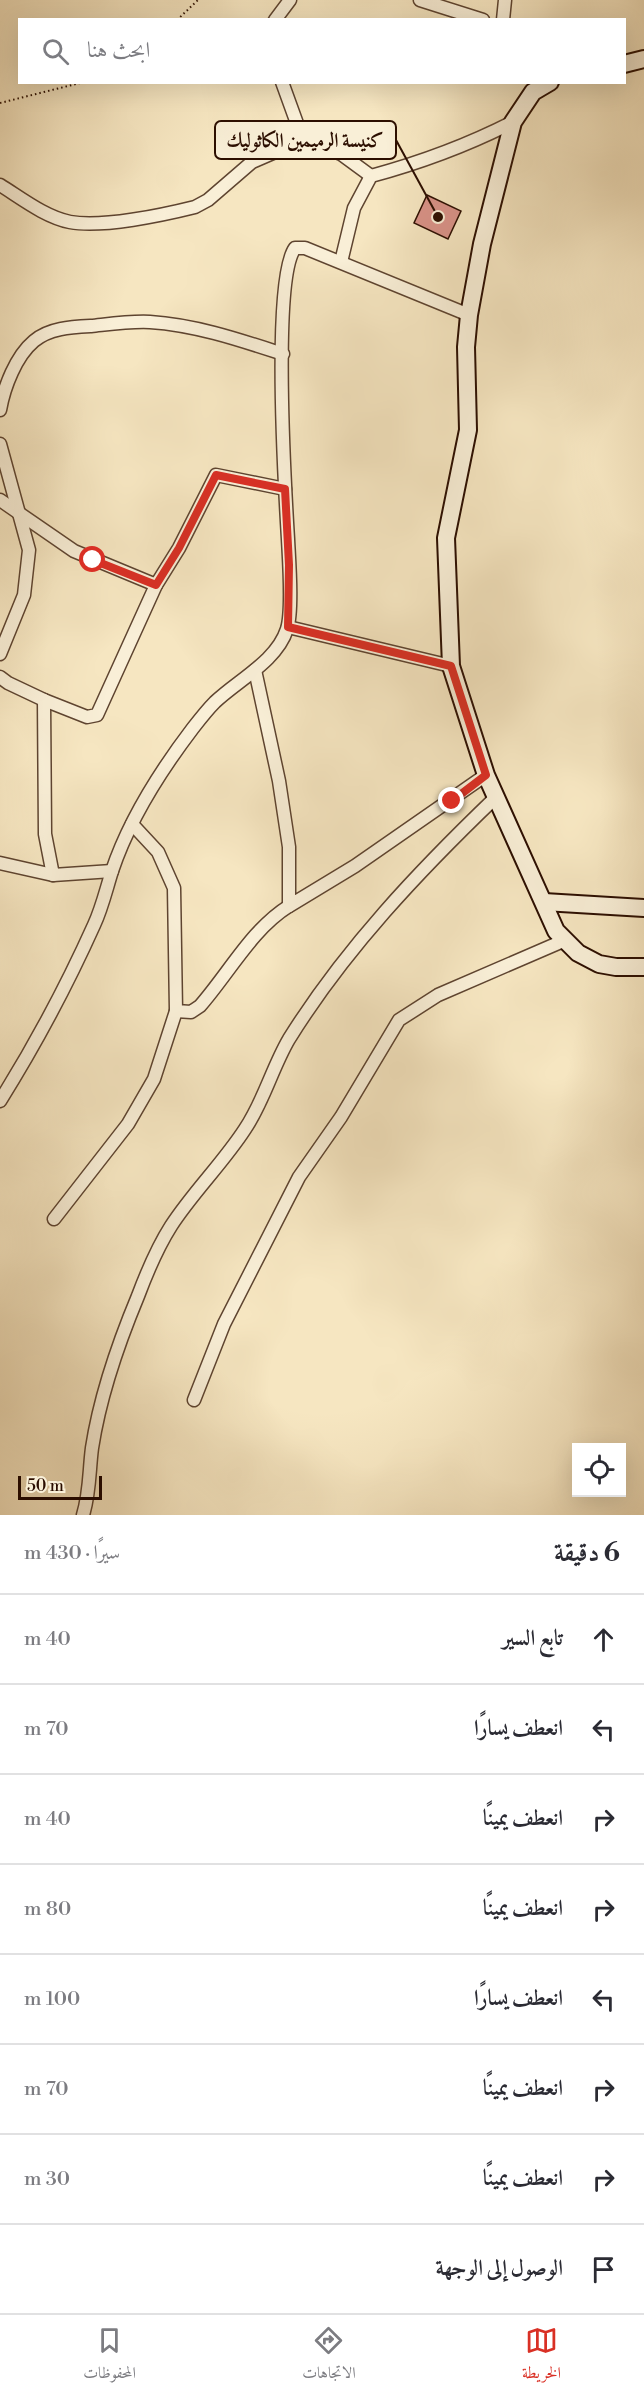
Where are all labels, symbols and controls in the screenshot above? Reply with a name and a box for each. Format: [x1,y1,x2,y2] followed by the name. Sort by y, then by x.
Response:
[18,18,626,84] search box
[39,35,72,68] icon: search
[87,37,150,64] text: ابحث هنا
[215,121,396,159] callout: كنيسة الرميمين الكاثوليك
[226,129,384,154] text: كنيسة الرميمين الكاثوليك
[79,546,105,572] route start
[438,787,464,813] route end
[572,1443,626,1497] map controls
[572,1443,626,1497] button: locate
[18,1473,102,1500] scale bar
[27,1476,64,1496] text: 50 m
[554,1537,620,1569] text: 6 دقيقة
[24,1541,120,1566] text: سيرًا · 430 m
[587,1623,620,1656] icon: ahead
[502,1625,563,1652] text: تابع السير
[24,1627,71,1652] text: 40 m
[587,1713,620,1746] icon: left
[474,1715,563,1742] text: انعطف يسارًا
[24,1717,69,1742] text: 70 m
[587,1803,620,1836] icon: right
[483,1805,563,1832] text: انعطف يمينًا
[24,1807,71,1832] text: 40 m
[587,1893,620,1926] icon: right
[483,1895,563,1922] text: انعطف يمينًا
[24,1897,71,1922] text: 80 m
[587,1983,620,2016] icon: left
[474,1985,563,2012] text: انعطف يسارًا
[24,1987,80,2012] text: 100 m
[587,2073,620,2106] icon: right
[483,2075,563,2102] text: انعطف يمينًا
[24,2077,69,2102] text: 70 m
[587,2163,620,2196] icon: right
[483,2165,563,2192] text: انعطف يمينًا
[24,2167,70,2192] text: 30 m
[587,2253,620,2286] icon: arrive
[435,2255,563,2282] text: الوصول إلى الوجهة
[83,2324,136,2388] tab: المحفوظات
[302,2324,356,2388] tab: الاتجاهات
[522,2324,561,2388] tab: الخريطة

